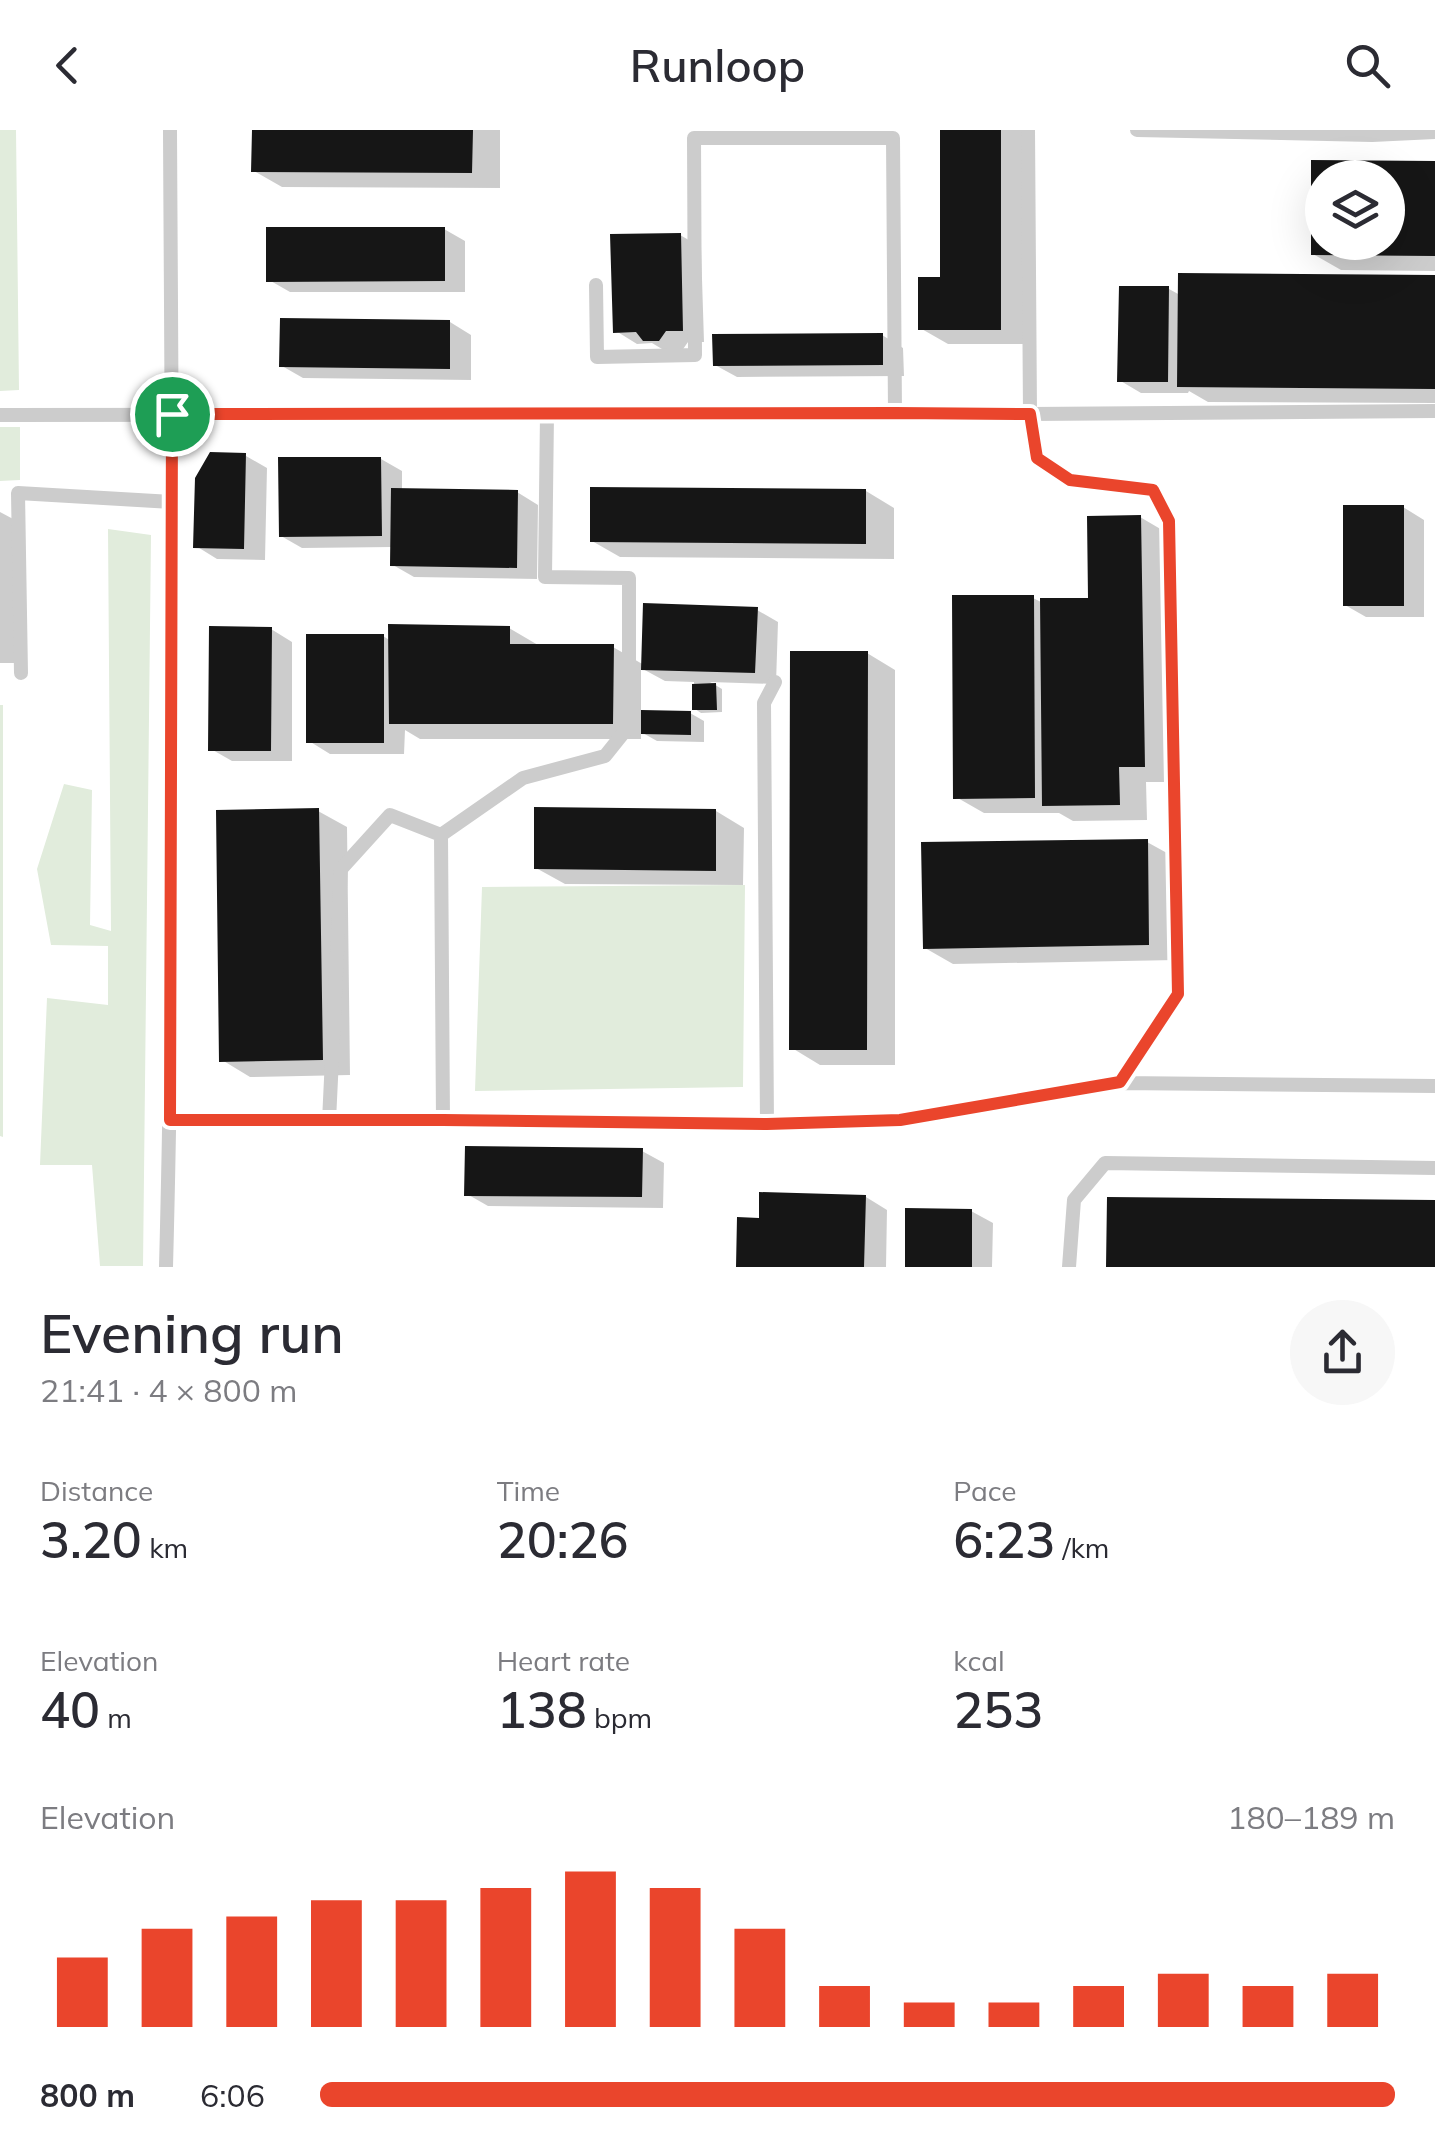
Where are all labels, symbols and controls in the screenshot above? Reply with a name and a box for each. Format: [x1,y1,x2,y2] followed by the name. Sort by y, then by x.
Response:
[630,37,805,93] text: Runloop
[40,38,95,93] icon: back
[1340,38,1395,93] icon: search
[1305,160,1405,260] map controls
[1305,160,1405,260] button: layers
[130,372,215,457] pin
[145,387,200,442] icon: arrive
[40,1298,344,1367] text: Evening run
[1290,1300,1395,1405] button: share
[40,1370,297,1410] text: 21:41 · 4 × 800 m
[40,1473,153,1508] text: Distance
[497,1473,560,1508] text: Time
[953,1473,1017,1508] text: Pace
[40,1508,142,1571] text: 3.20
[497,1508,629,1571] text: 20:26
[953,1508,1055,1571] text: 6:23
[142,1530,188,1565] text: km
[1055,1530,1109,1565] text: /km
[40,1643,158,1678] text: Elevation
[497,1643,630,1678] text: Heart rate
[953,1643,1005,1678] text: kcal
[40,1678,100,1741] text: 40
[497,1678,587,1741] text: 138
[953,1678,1043,1741] text: 253
[100,1700,132,1735] text: m
[587,1700,652,1735] text: bpm
[40,1797,175,1837] text: Elevation
[1227,1797,1395,1837] text: 180–189 m
[40,2075,135,2115] text: 800 m
[200,2075,265,2115] text: 6:06

